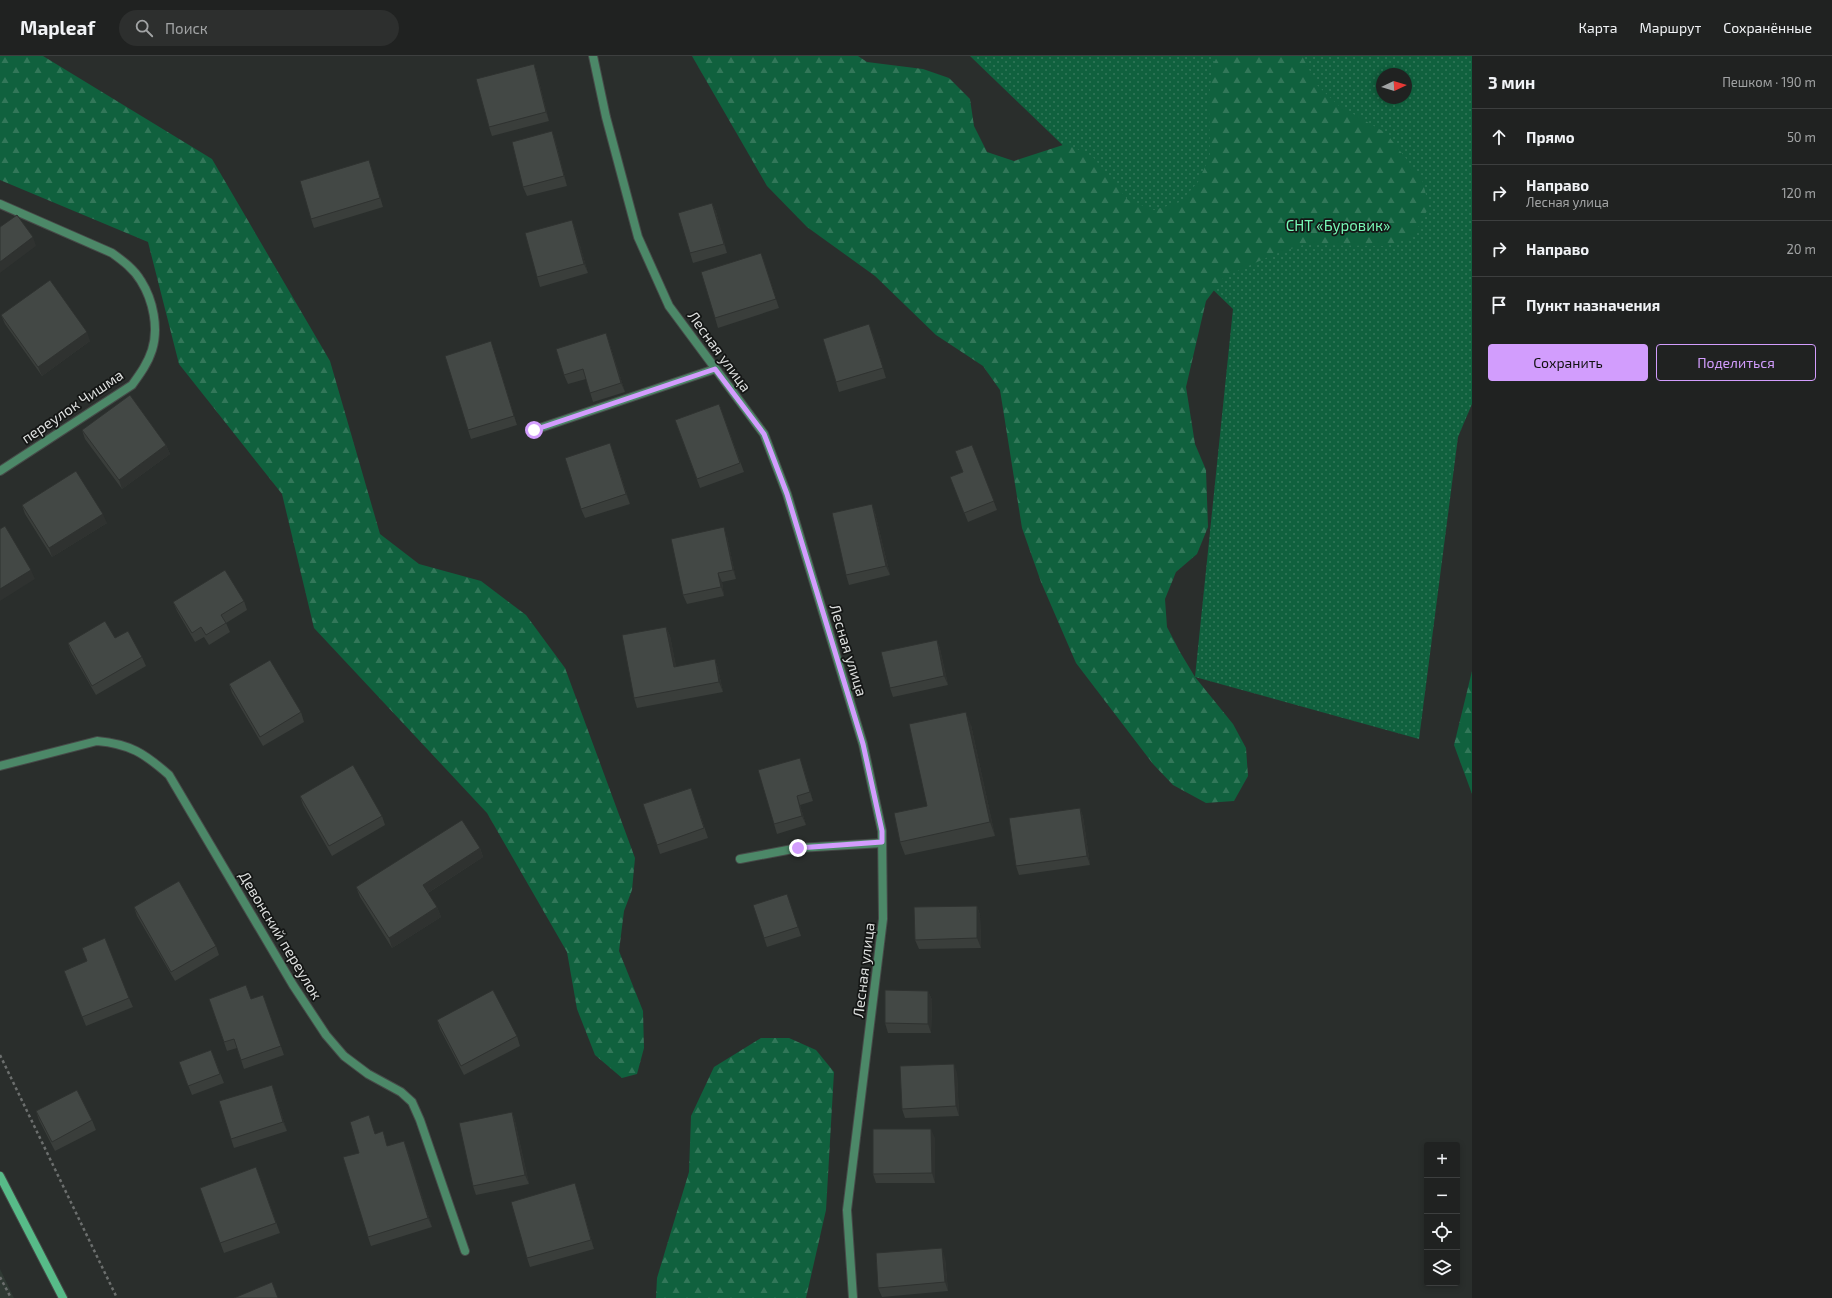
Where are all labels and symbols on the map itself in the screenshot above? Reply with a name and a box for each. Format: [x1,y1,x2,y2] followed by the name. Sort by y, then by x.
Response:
[1376,68,1412,104] north arrow
[1286,216,1390,235] park label: СНТ «Буровик»
[684,307,755,396] street label: Лесная улица
[18,365,127,448] street label: переулок Чишма
[525,421,543,439] route start
[825,602,872,699] street label: Лесная улица
[789,839,807,857] route end
[235,868,326,1003] street label: Девонский переулок
[848,921,879,1019] street label: Лесная улица

